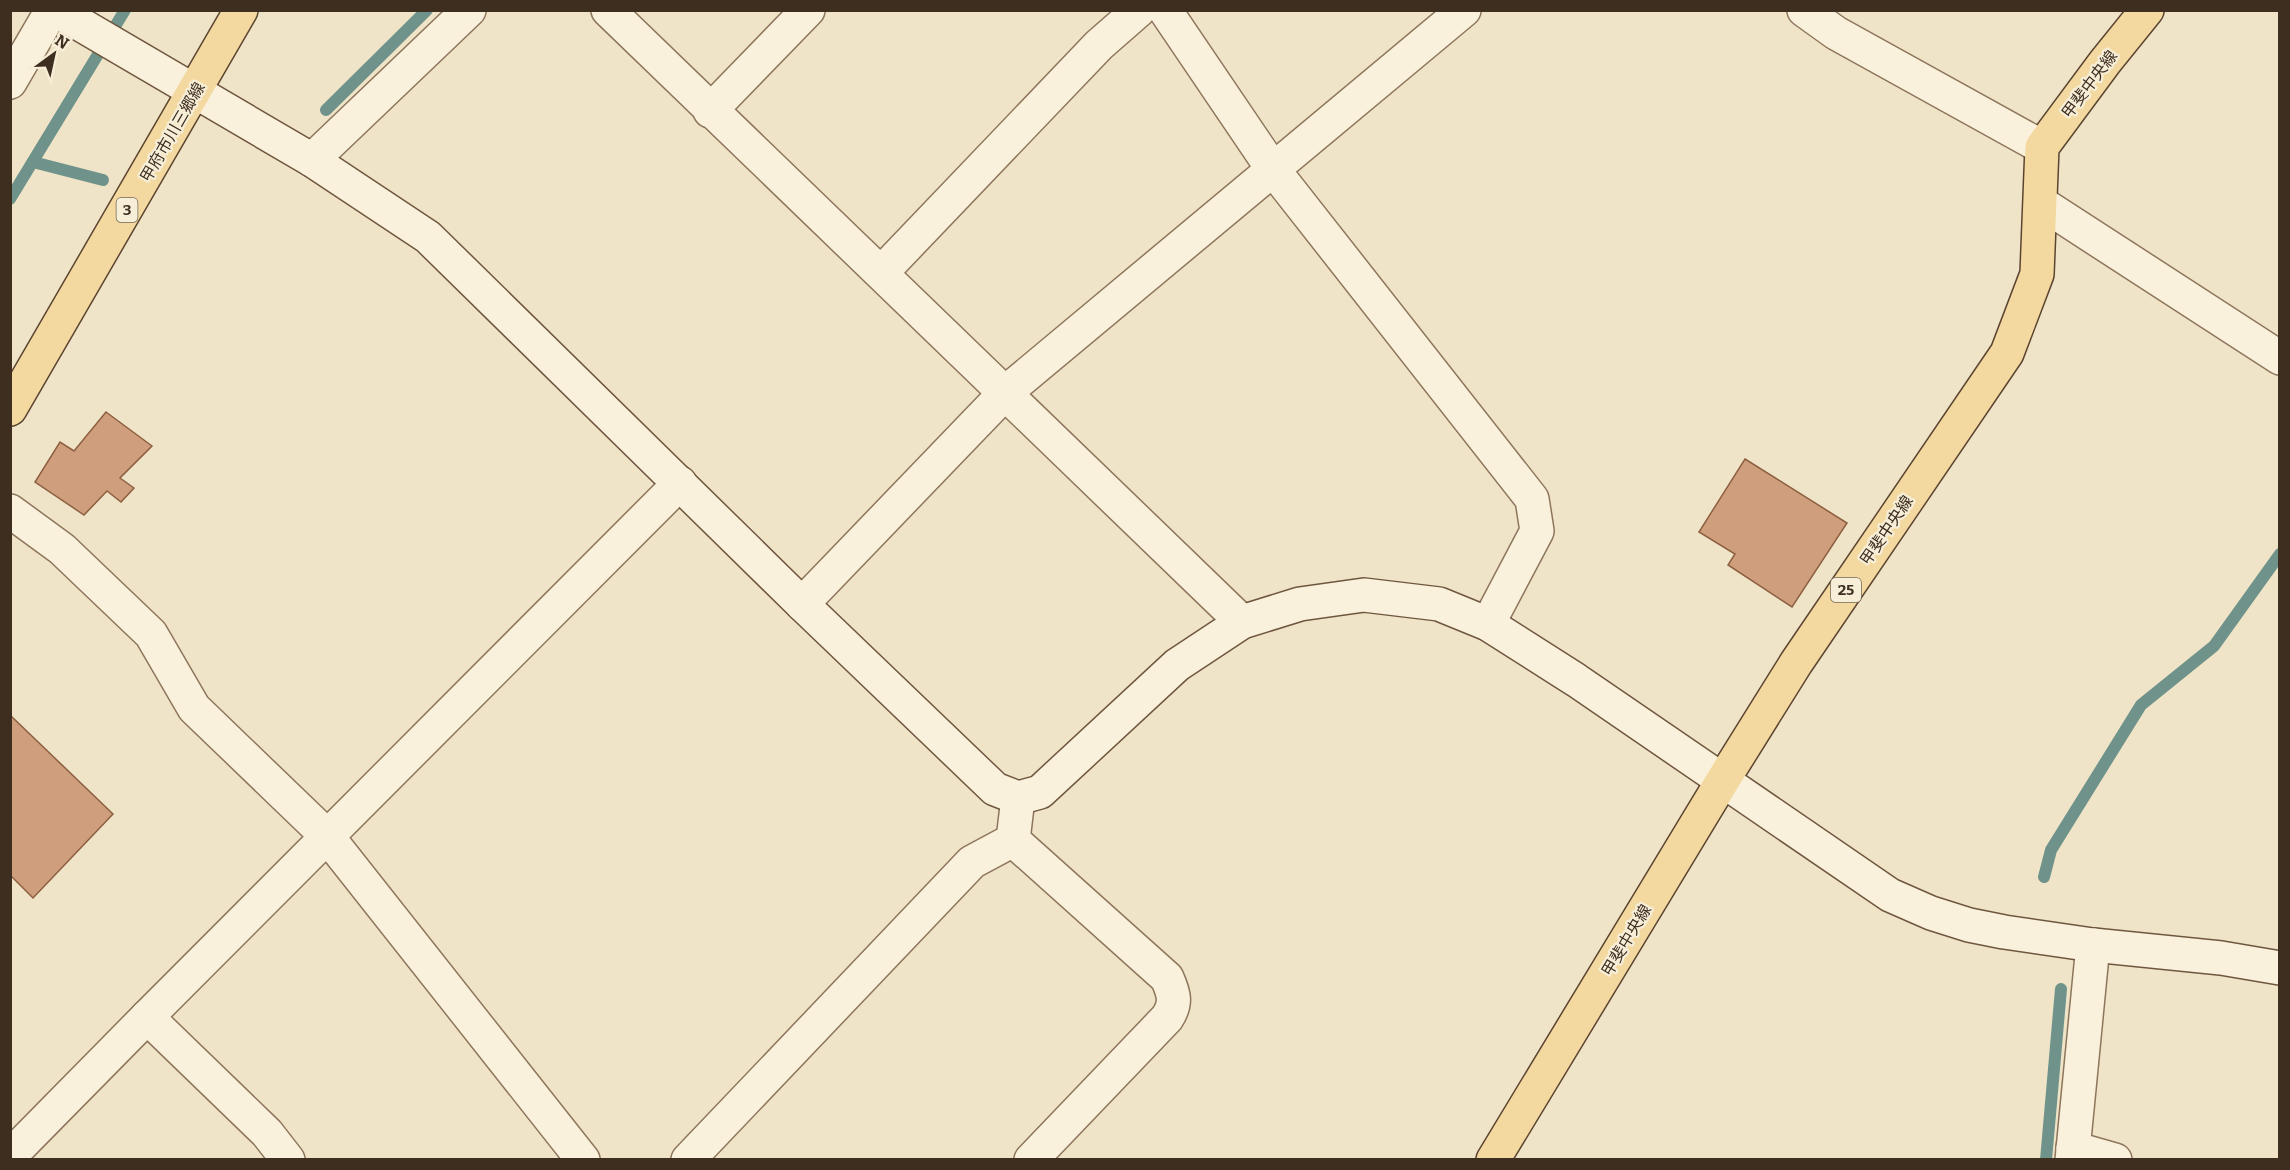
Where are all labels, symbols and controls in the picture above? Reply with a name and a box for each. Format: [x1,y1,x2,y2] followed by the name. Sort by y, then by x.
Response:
[24,24,84,84] north arrow
[52,31,72,53] text: N
[2058,47,2121,122] street label: 甲斐中央線
[136,79,209,186] street label: 甲府市川三郷線
[116,198,138,222] road number: 3
[1856,492,1917,569] street label: 甲斐中央線
[1831,578,1861,602] road number: 25
[1598,901,1655,979] street label: 甲斐中央線

